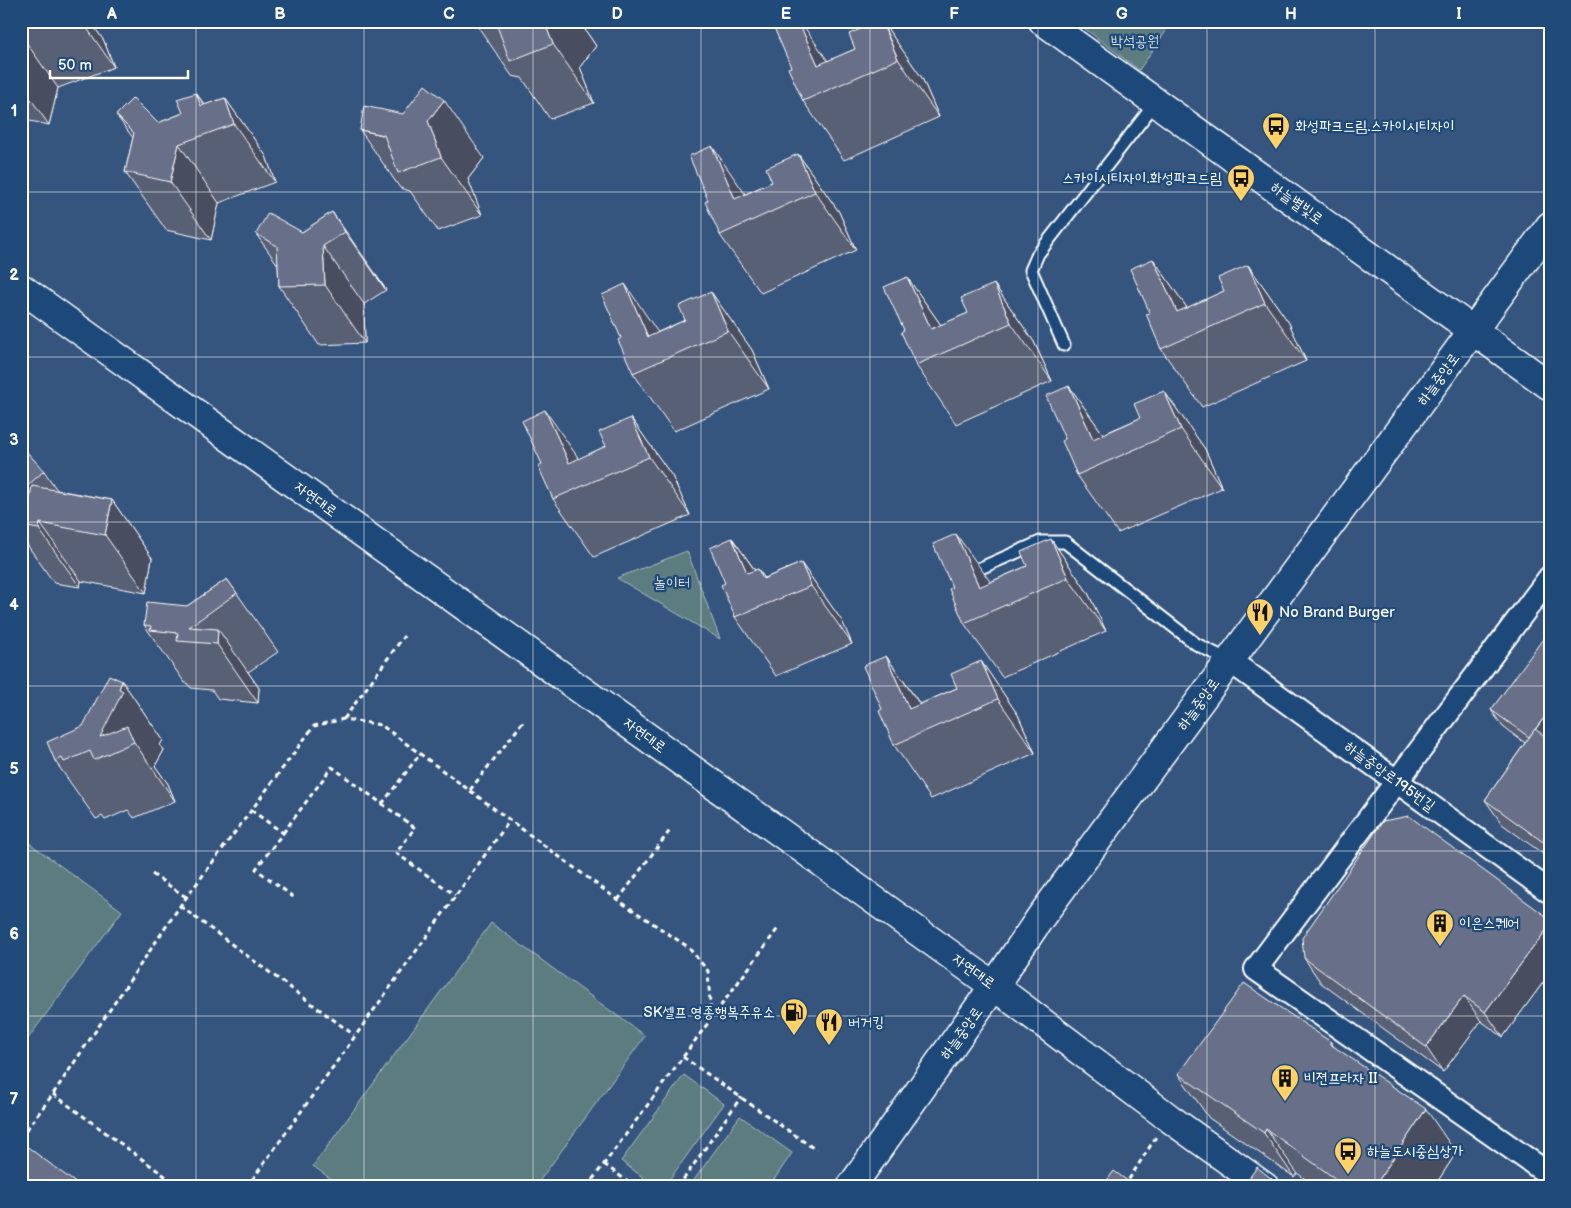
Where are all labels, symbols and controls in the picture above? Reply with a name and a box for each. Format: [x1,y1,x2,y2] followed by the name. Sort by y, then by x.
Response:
[106,5,117,24] text: A
[274,5,286,24] text: B
[443,5,455,24] text: C
[611,5,623,24] text: D
[781,5,791,24] text: E
[949,5,959,24] text: F
[1116,5,1128,24] text: G
[1285,5,1297,24] text: H
[1456,5,1462,24] text: I
[1111,32,1159,51] park label: 박석공원
[50,48,188,80] scale bar
[58,56,92,75] text: 50 m
[11,102,17,121] text: 1
[1261,111,1291,150] bus stop icon: 화성파크드림.스카이시티자이
[1295,117,1455,136] place label: 화성파크드림.스카이시티자이
[1226,163,1256,202] bus stop icon: 스카이시티자이.화성파크드림
[1062,169,1222,188] place label: 스카이시티자이.화성파크드림
[1267,178,1327,229] street label: 하늘별빛로
[9,266,19,285] text: 2
[1413,349,1464,409] street label: 하늘중앙로
[9,431,19,450] text: 3
[291,478,341,521] street label: 자연대로
[654,574,690,593] park label: 놀이터
[9,596,19,615] text: 4
[1245,597,1275,636] restaurant icon: No Brand Burger
[1279,603,1395,622] place label: No Brand Burger
[1173,674,1224,734] street label: 하늘중앙로
[620,714,670,757] street label: 자연대로
[1341,737,1439,816] street label: 하늘중앙로195번길
[9,760,19,779] text: 5
[1425,908,1455,947] building icon: 이은스퀘어
[1459,914,1519,933] place label: 이은스퀘어
[9,925,19,944] text: 6
[949,950,999,993] street label: 자연대로
[779,997,809,1036] fuel station icon: SK셀프 영종행복주유소
[644,1003,775,1022] place label: SK셀프 영종행복주유소
[936,1003,987,1063] street label: 하늘중앙로
[814,1007,844,1046] restaurant icon: 버거킹
[848,1013,884,1032] place label: 버거킹
[1270,1063,1300,1102] building icon: 비젼프라자 II
[1304,1069,1378,1088] place label: 비젼프라자 II
[10,1090,19,1109] text: 7
[1333,1136,1363,1175] bus stop icon: 하늘도시중심상가
[1367,1142,1464,1161] place label: 하늘도시중심상가

